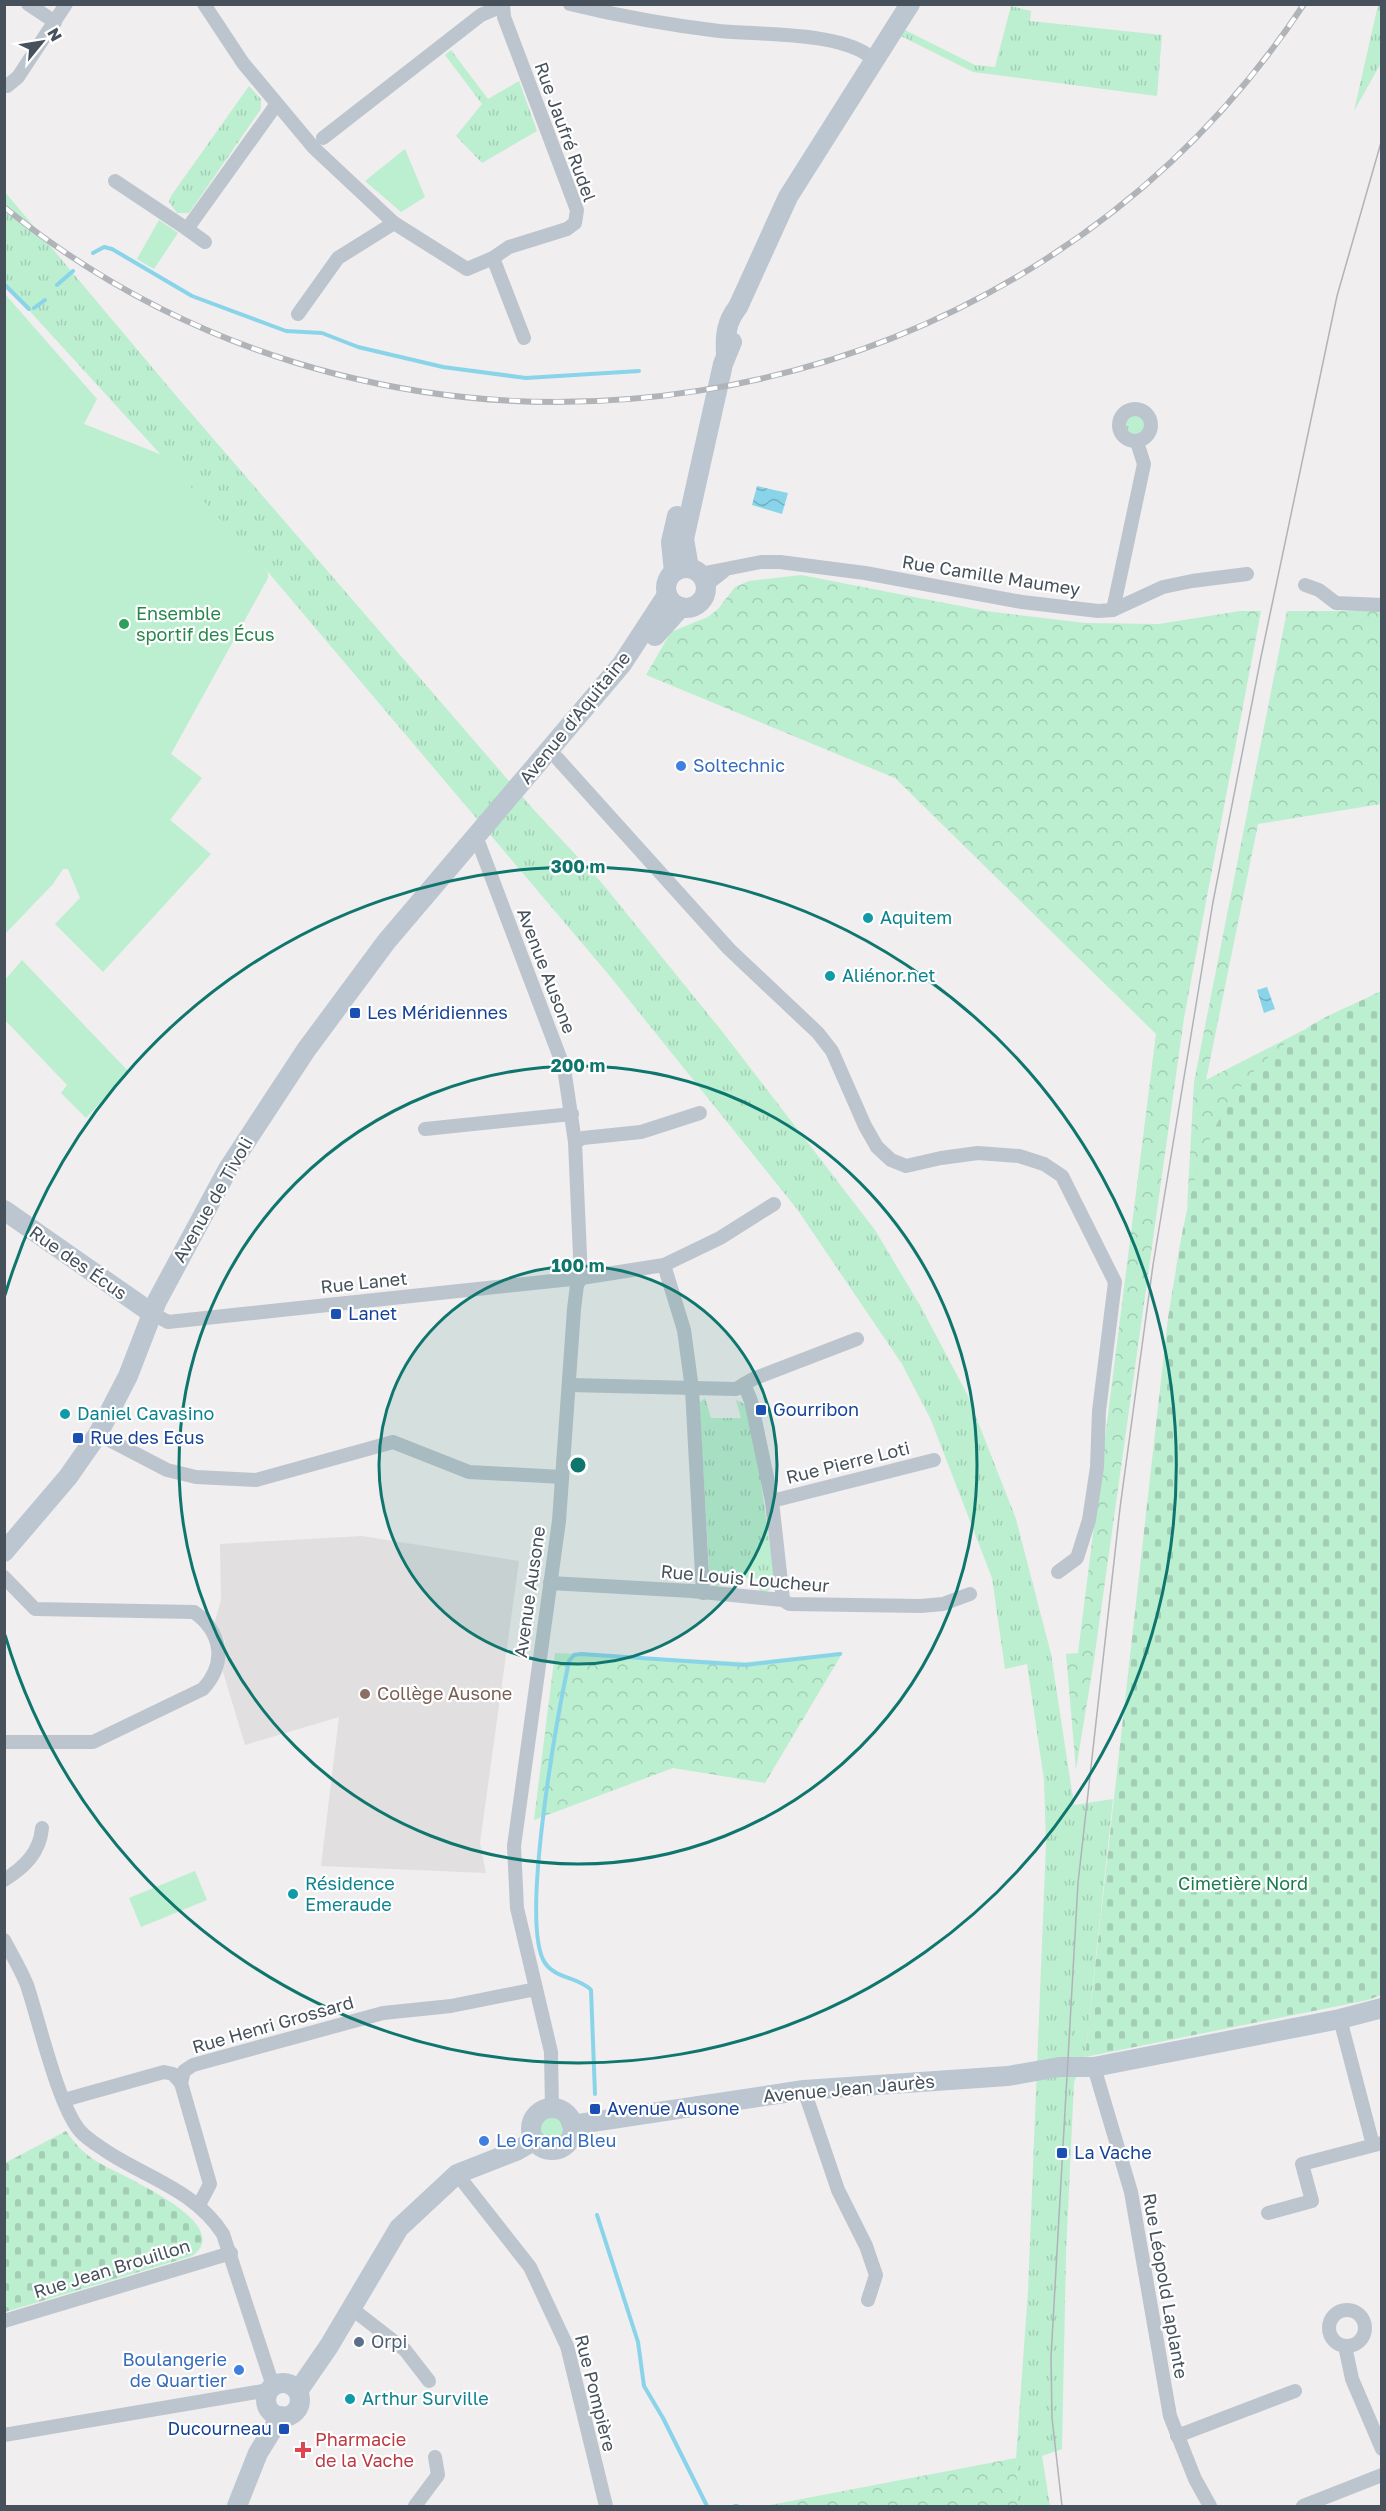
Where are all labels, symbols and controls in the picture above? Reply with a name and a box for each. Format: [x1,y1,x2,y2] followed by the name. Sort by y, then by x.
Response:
[12,12,72,72] north arrow
[43,24,67,45] text: N
[530,59,602,205] street label: Rue Jaufré Rudel
[901,550,1082,600] street label: Rue Camille Maumey
[136,602,274,645] place label: Ensemble sportif des Écus
[117,617,131,631] marker: Ensemble sportif des Écus
[514,647,634,788] street label: Avenue d'Aquitaine
[693,754,785,776] place label: Soltechnic
[674,759,688,773] marker: Soltechnic
[551,855,605,877] text: 300 m
[513,905,581,1036] street label: Avenue Ausone
[880,906,952,928] place label: Aquitem
[861,911,875,925] marker: Aquitem
[842,964,936,986] place label: Aliénor.net
[823,969,837,983] marker: Aliénor.net
[367,1001,508,1023] place label: Les Méridiennes
[348,1006,362,1020] marker: Les Méridiennes
[551,1054,605,1076] text: 200 m
[167,1133,257,1266] street label: Avenue de Tivoli
[25,1220,132,1304] street label: Rue des Écus
[552,1254,604,1276] text: 100 m
[319,1267,408,1297] street label: Rue Lanet
[348,1302,397,1324] place label: Lanet
[329,1307,343,1321] marker: Lanet
[773,1398,859,1420] place label: Gourribon
[77,1402,214,1424] place label: Daniel Cavasino
[754,1403,768,1417] marker: Gourribon
[58,1407,72,1421] marker: Daniel Cavasino
[90,1426,204,1448] place label: Rue des Ecus
[71,1431,85,1445] marker: Rue des Ecus
[784,1436,912,1488] street label: Rue Pierre Loti
[568,1455,588,1475] centre of rings
[509,1525,549,1659] street label: Avenue Ausone
[660,1560,830,1596] street label: Rue Louis Loucheur
[377,1682,512,1704] place label: Collège Ausone
[358,1687,372,1701] marker: Collège Ausone
[305,1872,395,1915] place label: Résidence Emeraude
[1178,1872,1308,1894] park label: Cimetière Nord
[286,1887,300,1901] marker: Résidence Emeraude
[190,1990,356,2058] street label: Rue Henri Grossard
[762,2070,936,2106] street label: Avenue Jean Jaurès
[607,2097,739,2119] place label: Avenue Ausone
[588,2102,602,2116] marker: Avenue Ausone
[496,2129,616,2151] place label: Le Grand Bleu
[477,2134,491,2148] marker: Le Grand Bleu
[1074,2141,1152,2163] place label: La Vache
[1055,2146,1069,2160] marker: La Vache
[1139,2191,1193,2380] street label: Rue Léopold Laplante
[31,2234,193,2302] street label: Rue Jean Brouillon
[371,2330,407,2352] place label: Orpi
[571,2332,621,2453] street label: Rue Pompière
[352,2335,366,2349] marker: Orpi
[122,2348,227,2391] place label: Boulangerie de Quartier
[232,2363,246,2377] marker: Boulangerie de Quartier
[362,2387,489,2409] place label: Arthur Surville
[343,2392,357,2406] marker: Arthur Surville
[167,2417,272,2439] place label: Ducourneau
[277,2422,291,2436] marker: Ducourneau
[315,2428,414,2471] place label: Pharmacie de la Vache
[296,2443,310,2457] marker: Pharmacie de la Vache

